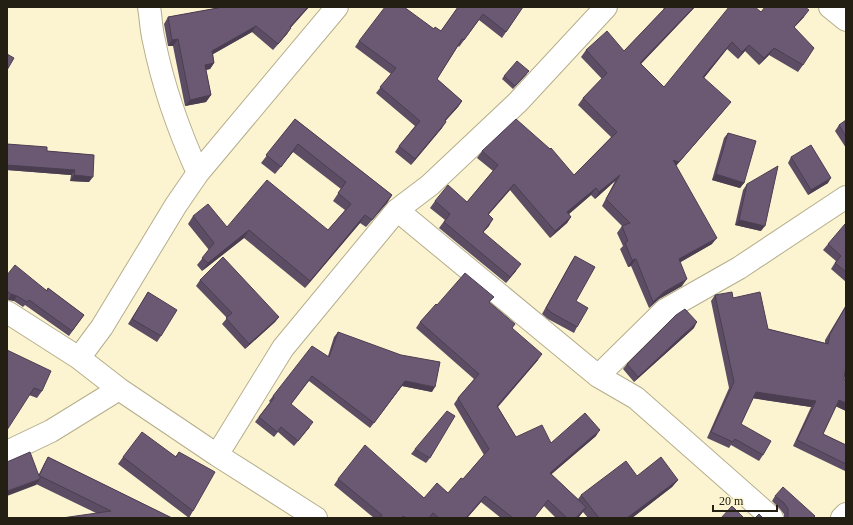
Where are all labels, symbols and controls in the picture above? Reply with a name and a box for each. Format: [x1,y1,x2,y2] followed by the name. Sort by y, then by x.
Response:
[713,487,777,513] scale bar
[719,494,744,508] text: 20 m

